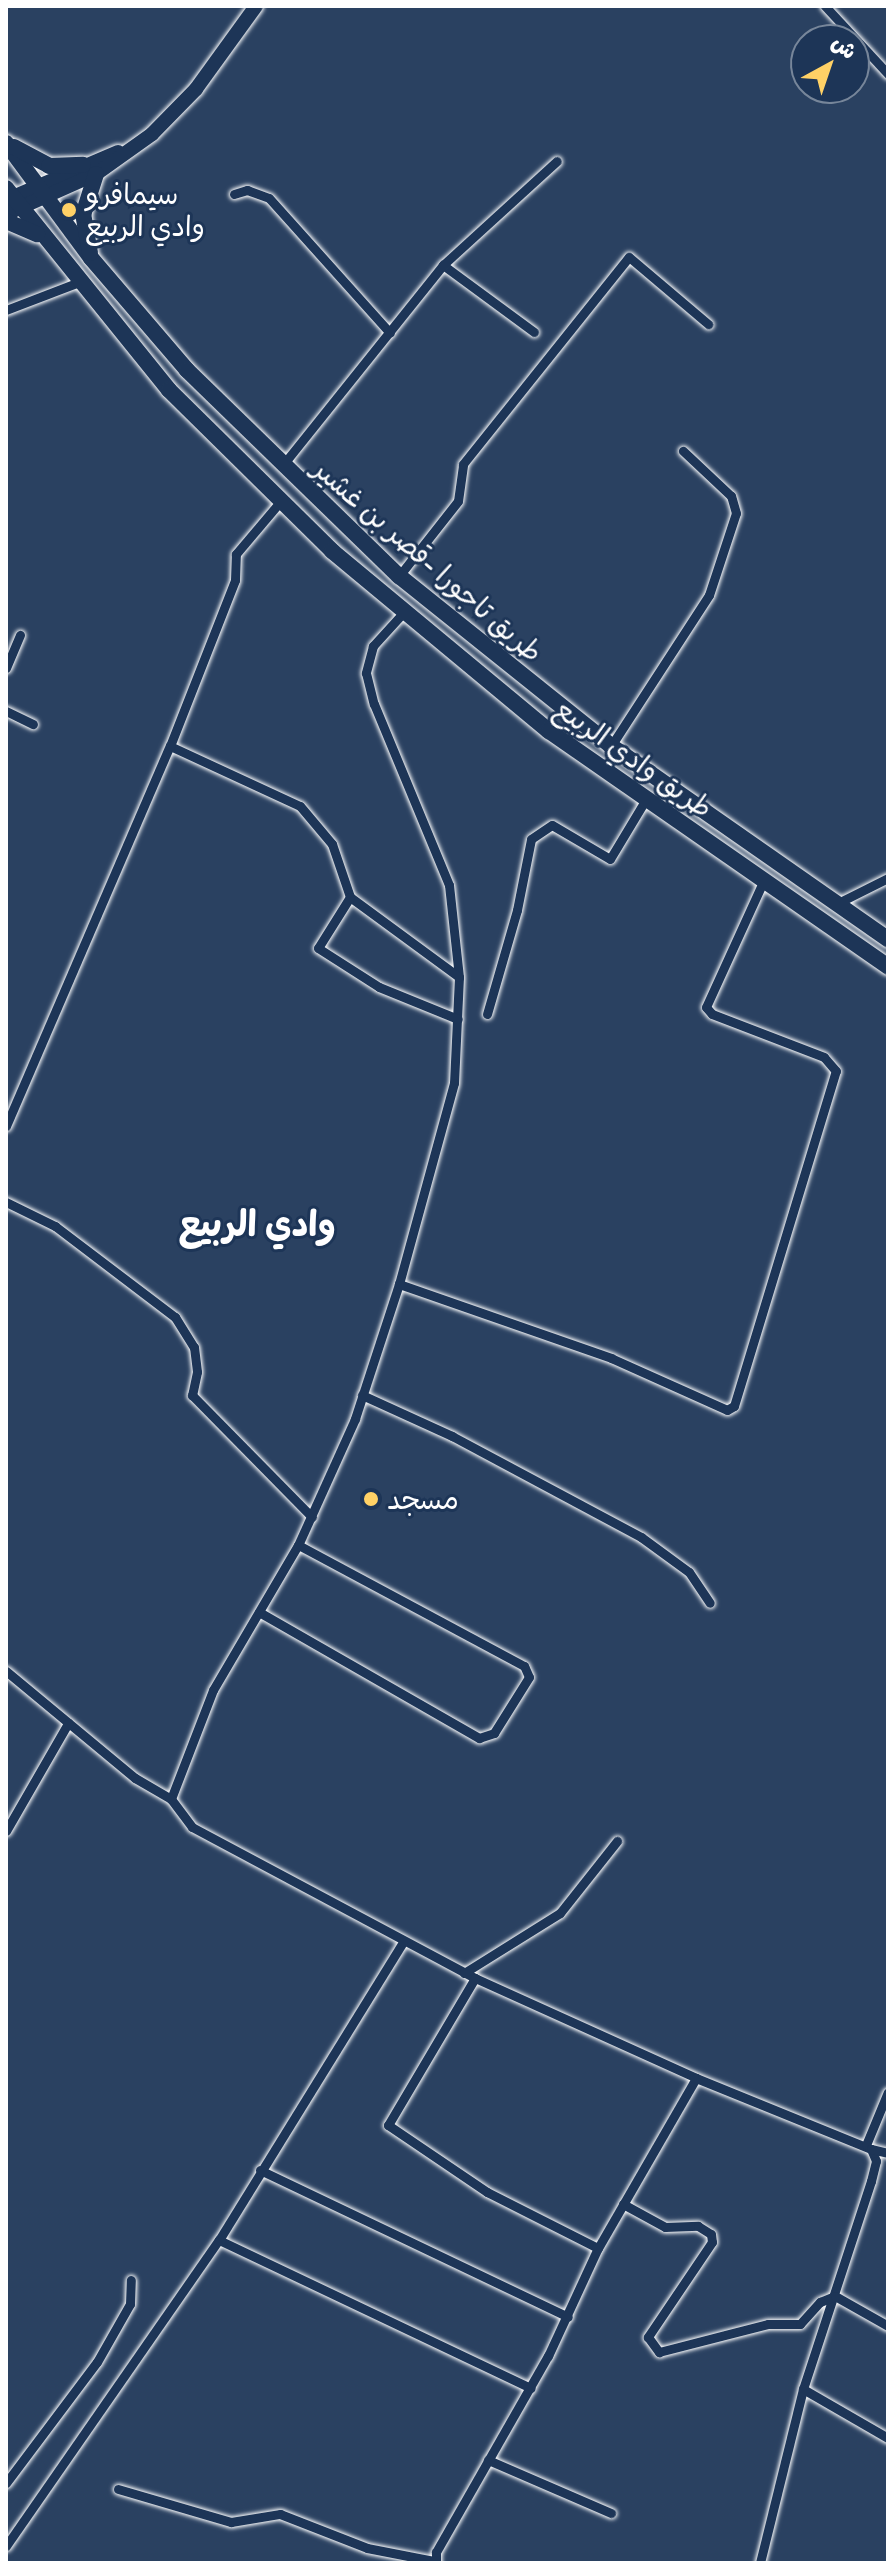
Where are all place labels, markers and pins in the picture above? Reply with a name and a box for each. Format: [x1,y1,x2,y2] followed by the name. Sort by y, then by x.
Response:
[85,177,205,243] place label: سيمافرو وادي الربيع
[60,201,78,219] marker: سيمافرو وادي الربيع
[387,1482,459,1516] place label: مسجد
[362,1490,380,1508] marker: مسجد

